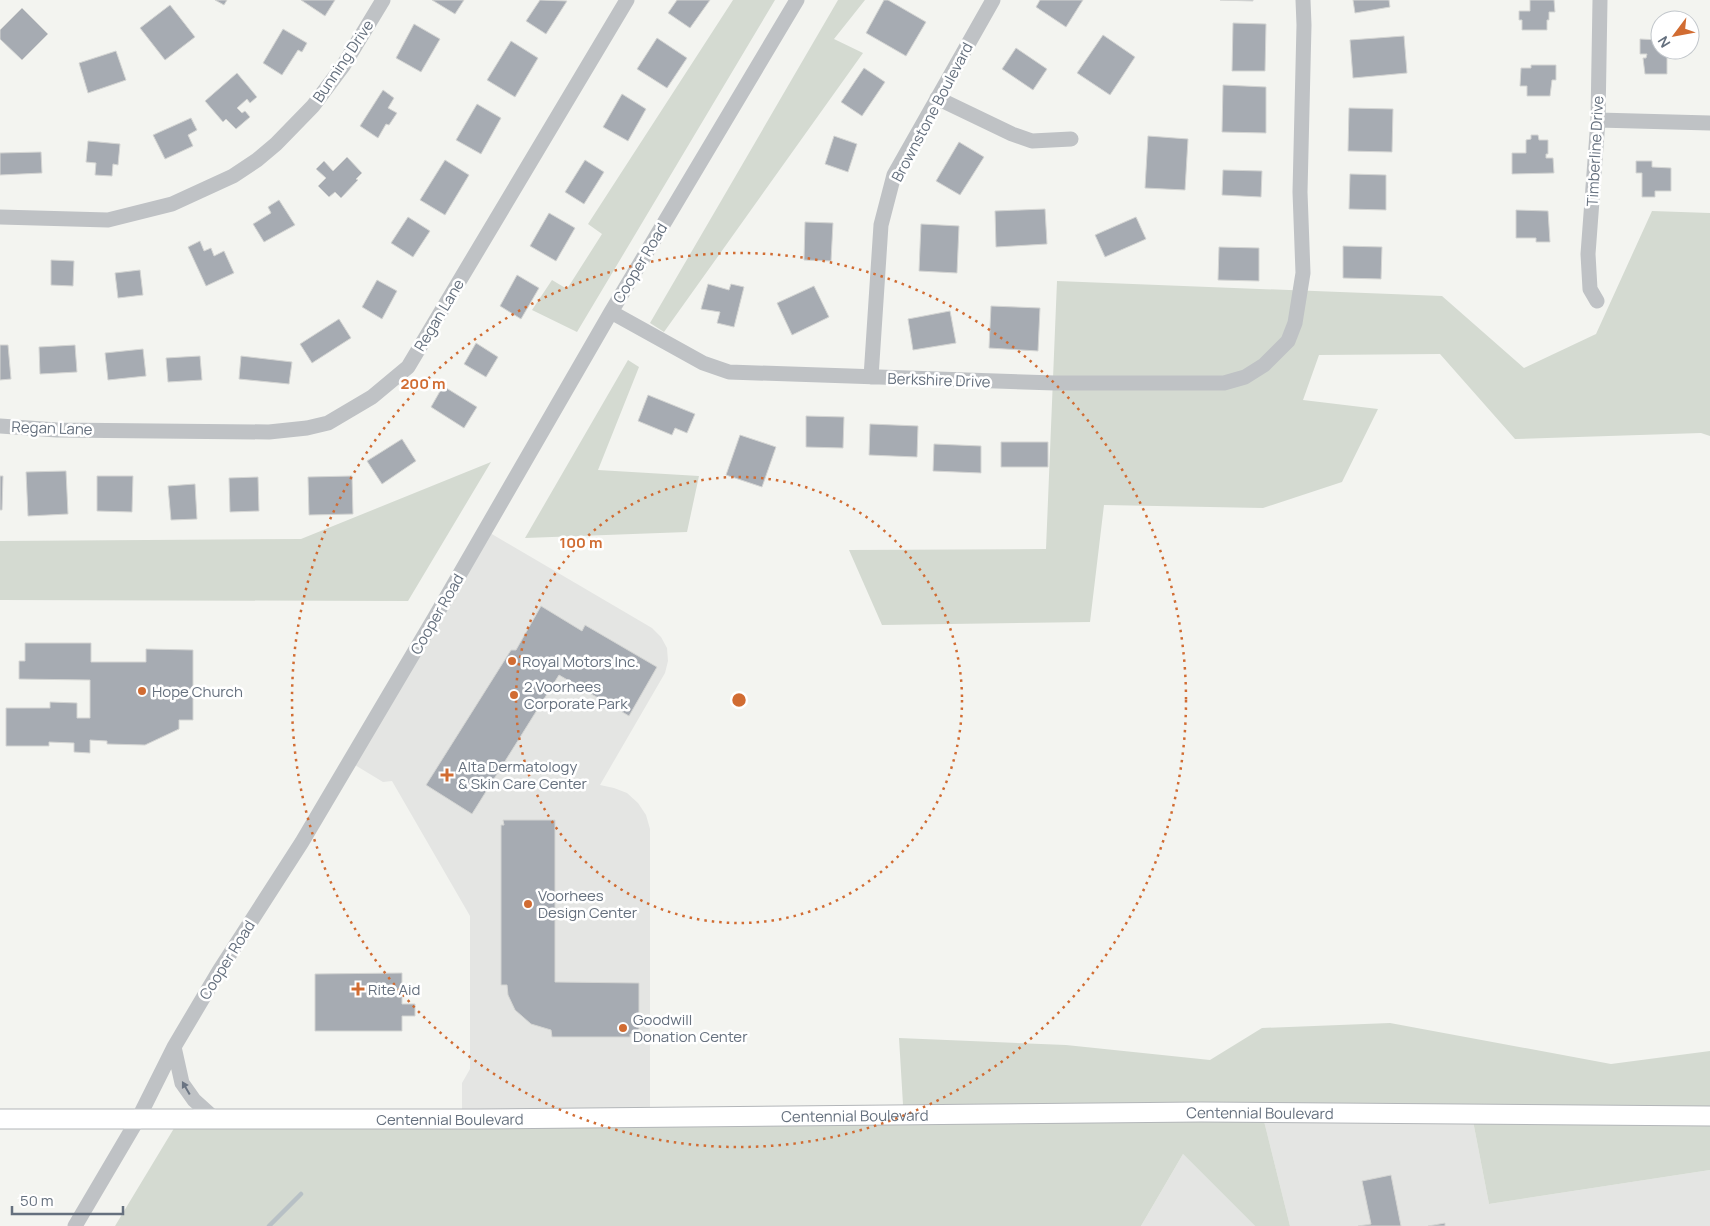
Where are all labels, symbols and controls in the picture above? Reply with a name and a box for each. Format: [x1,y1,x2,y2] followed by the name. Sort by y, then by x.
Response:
[1650,10,1700,60] north arrow
[308,15,378,106] street label: Bunning Drive
[1653,33,1674,51] text: N
[886,39,978,185] street label: Brownstone Boulevard
[1582,95,1608,207] street label: Timberline Drive
[608,219,672,307] street label: Cooper Road
[409,275,469,355] street label: Regan Lane
[887,368,991,392] street label: Berkshire Drive
[400,373,446,394] text: 200 m
[11,416,93,440] street label: Regan Lane
[560,532,602,553] text: 100 m
[405,570,469,658] street label: Cooper Road
[522,651,639,672] place label: Royal Motors Inc.
[506,655,518,667] marker: Royal Motors Inc.
[524,676,628,714] place label: 2 Voorhees Corporate Park
[152,681,243,702] place label: Hope Church
[136,685,148,697] marker: Hope Church
[508,689,520,701] marker: 2 Voorhees Corporate Park
[730,691,748,709] centre of rings
[458,756,588,794] place label: Alta Dermatology & Skin Care Center
[440,768,454,782] marker: Alta Dermatology & Skin Care Center
[538,885,638,923] place label: Voorhees Design Center
[522,898,534,910] marker: Voorhees Design Center
[194,916,260,1004] street label: Cooper Road
[368,979,420,1000] place label: Rite Aid
[352,983,364,995] marker: Rite Aid
[633,1009,748,1047] place label: Goodwill Donation Center
[617,1022,629,1034] marker: Goodwill Donation Center
[182,1080,190,1095] one-way arrow
[1186,1101,1334,1124] street label: Centennial Boulevard
[781,1104,929,1127] street label: Centennial Boulevard
[376,1108,524,1130] street label: Centennial Boulevard
[12,1184,124,1216] scale bar
[20,1190,54,1211] text: 50 m

